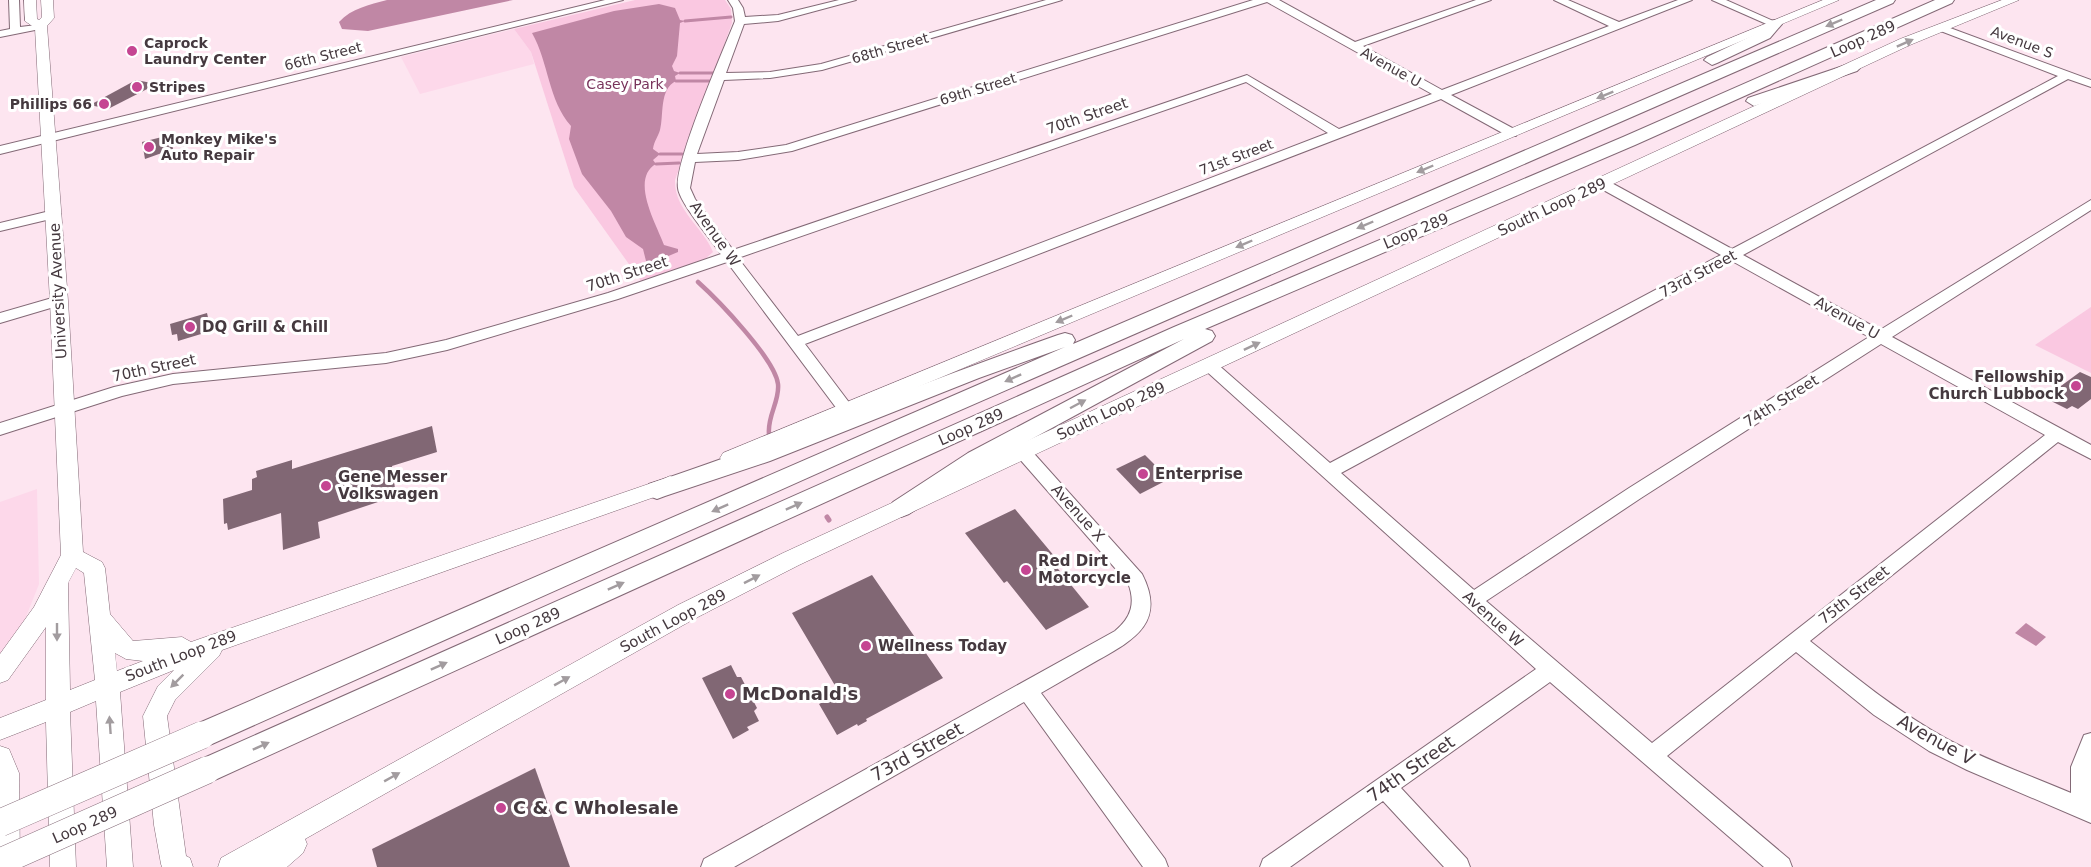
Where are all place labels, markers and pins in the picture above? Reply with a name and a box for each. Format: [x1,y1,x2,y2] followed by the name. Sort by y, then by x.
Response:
[144,35,266,67] place label: Caprock Laundry Center
[125,44,139,58] marker: Caprock Laundry Center
[149,79,205,95] place label: Stripes
[130,80,144,94] marker: Stripes
[10,96,92,112] place label: Phillips 66
[97,97,111,111] marker: Phillips 66
[161,131,277,163] place label: Monkey Mike's Auto Repair
[142,140,156,154] marker: Monkey Mike's Auto Repair
[202,318,328,336] place label: DQ Grill & Chill
[183,320,197,334] marker: DQ Grill & Chill
[1929,368,2065,403] place label: Fellowship Church Lubbock
[2069,379,2083,393] marker: Fellowship Church Lubbock
[1155,465,1243,483] place label: Enterprise
[1136,467,1150,481] marker: Enterprise
[338,468,448,503] place label: Gene Messer Volkswagen
[319,479,333,493] marker: Gene Messer Volkswagen
[1038,552,1131,587] place label: Red Dirt Motorcycle
[1019,563,1033,577] marker: Red Dirt Motorcycle
[878,637,1007,655] place label: Wellness Today
[859,639,873,653] marker: Wellness Today
[742,683,858,704] place label: McDonald's
[723,687,737,701] marker: McDonald's
[513,797,679,818] place label: C & C Wholesale
[494,801,508,815] marker: C & C Wholesale

